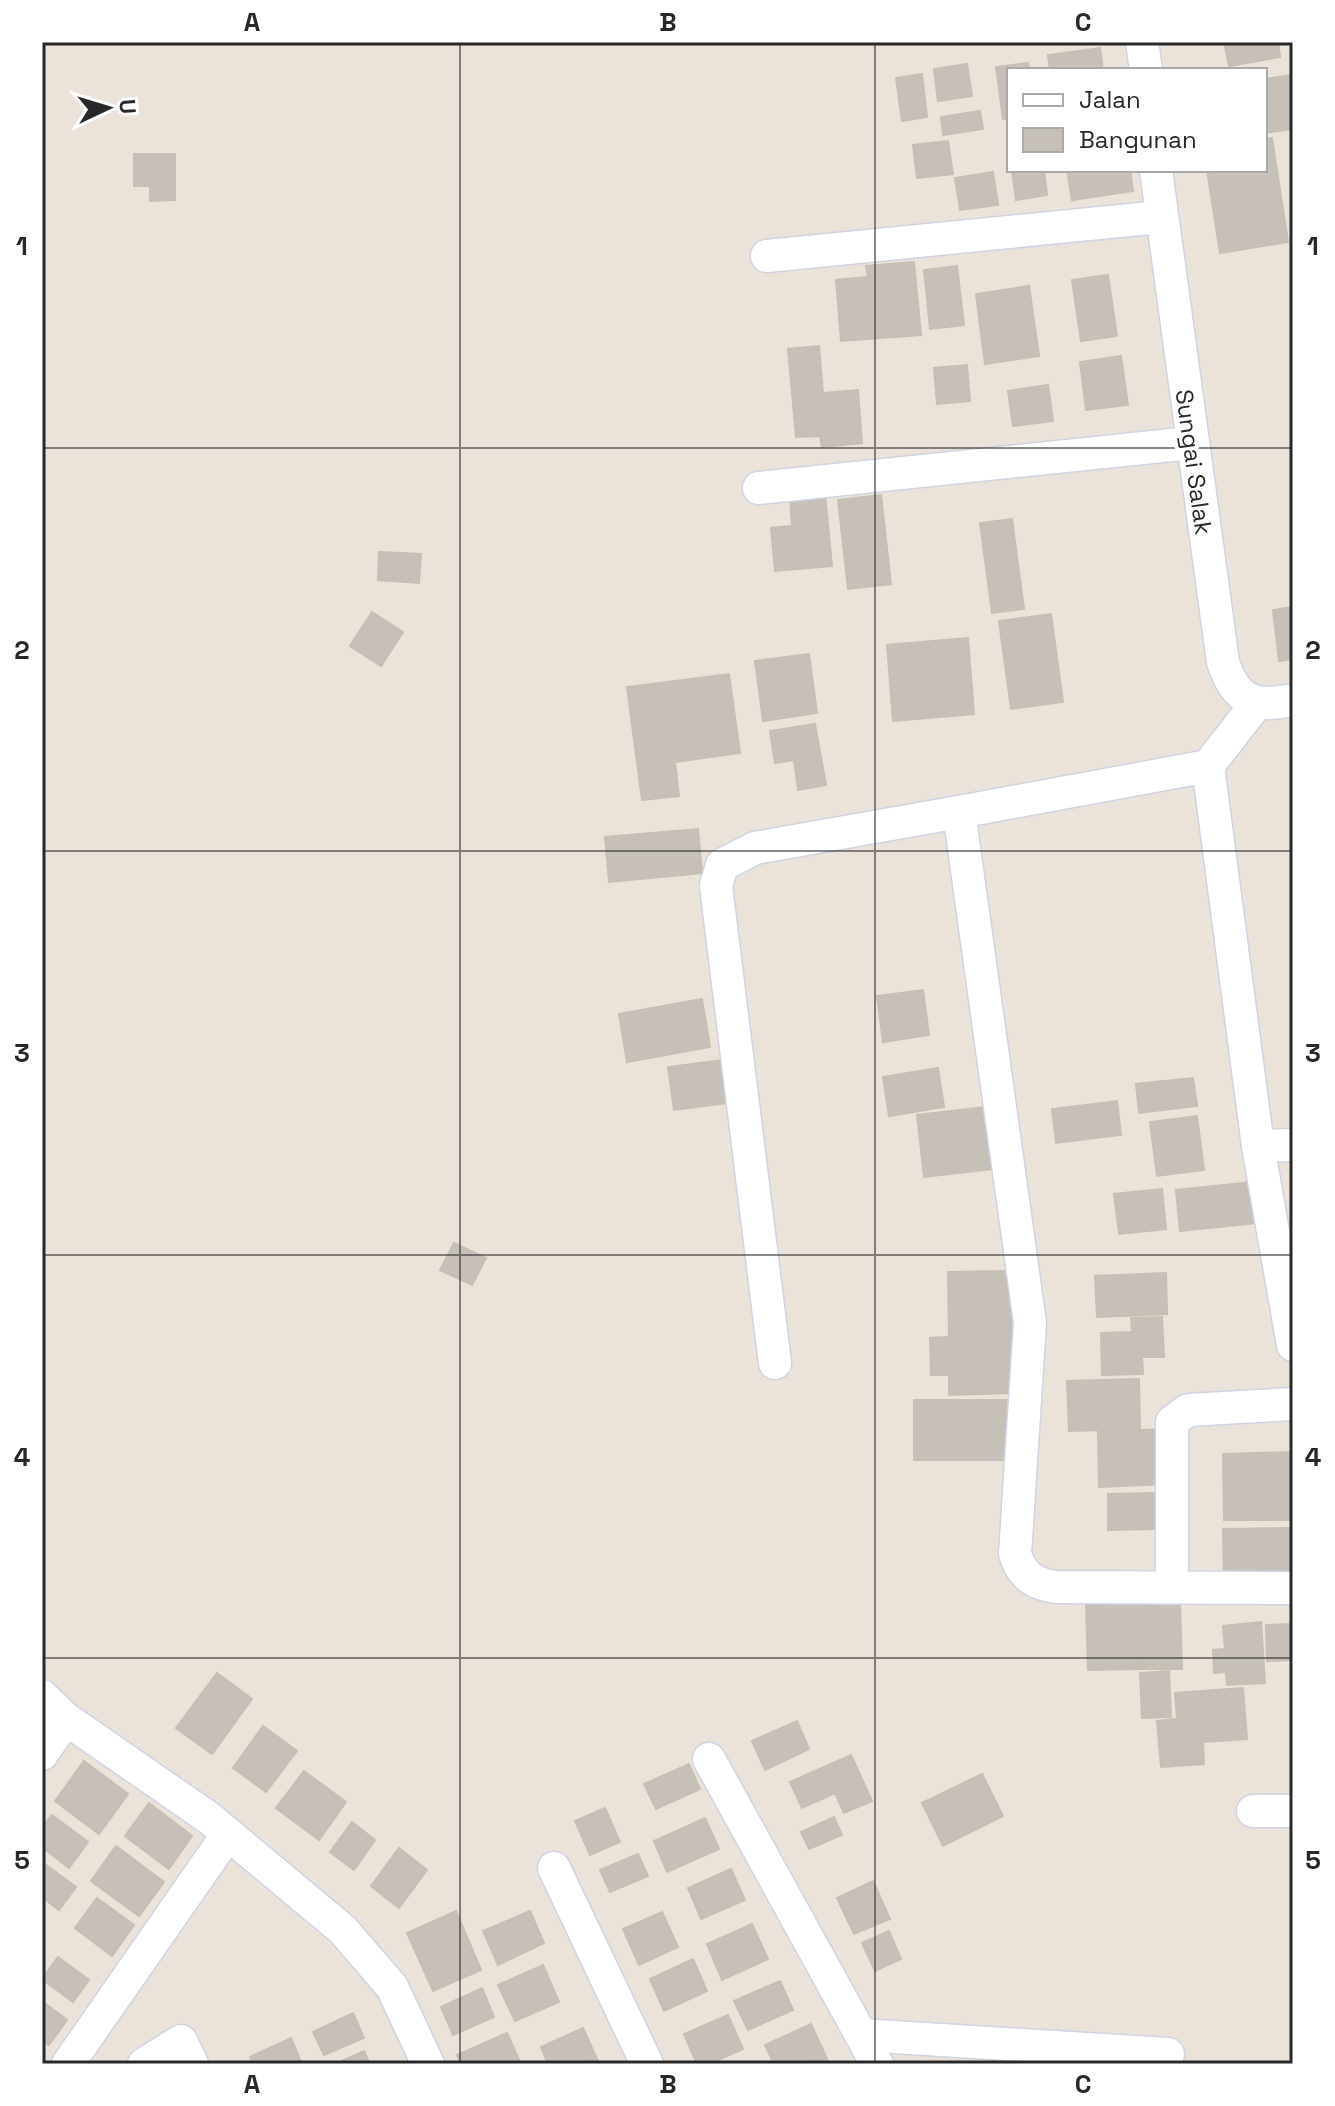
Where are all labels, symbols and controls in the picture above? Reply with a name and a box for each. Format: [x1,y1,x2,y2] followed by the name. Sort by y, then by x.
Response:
[244,5,261,39] text: A
[659,5,677,39] text: B
[1075,5,1091,39] text: C
[68,68,148,148] north arrow
[1007,68,1267,172] legend
[1079,84,1141,115] text: Jalan
[113,98,142,115] text: U
[1079,124,1197,155] text: Bangunan
[16,229,28,263] text: 1
[1307,229,1319,263] text: 1
[1168,387,1220,537] street label: Sungai Salak
[14,633,30,667] text: 2
[1305,633,1321,667] text: 2
[14,1036,30,1070] text: 3
[1305,1036,1321,1070] text: 3
[14,1440,30,1474] text: 4
[1305,1440,1321,1474] text: 4
[14,1843,30,1877] text: 5
[1305,1843,1321,1877] text: 5
[244,2067,261,2101] text: A
[659,2067,677,2101] text: B
[1075,2067,1091,2101] text: C

